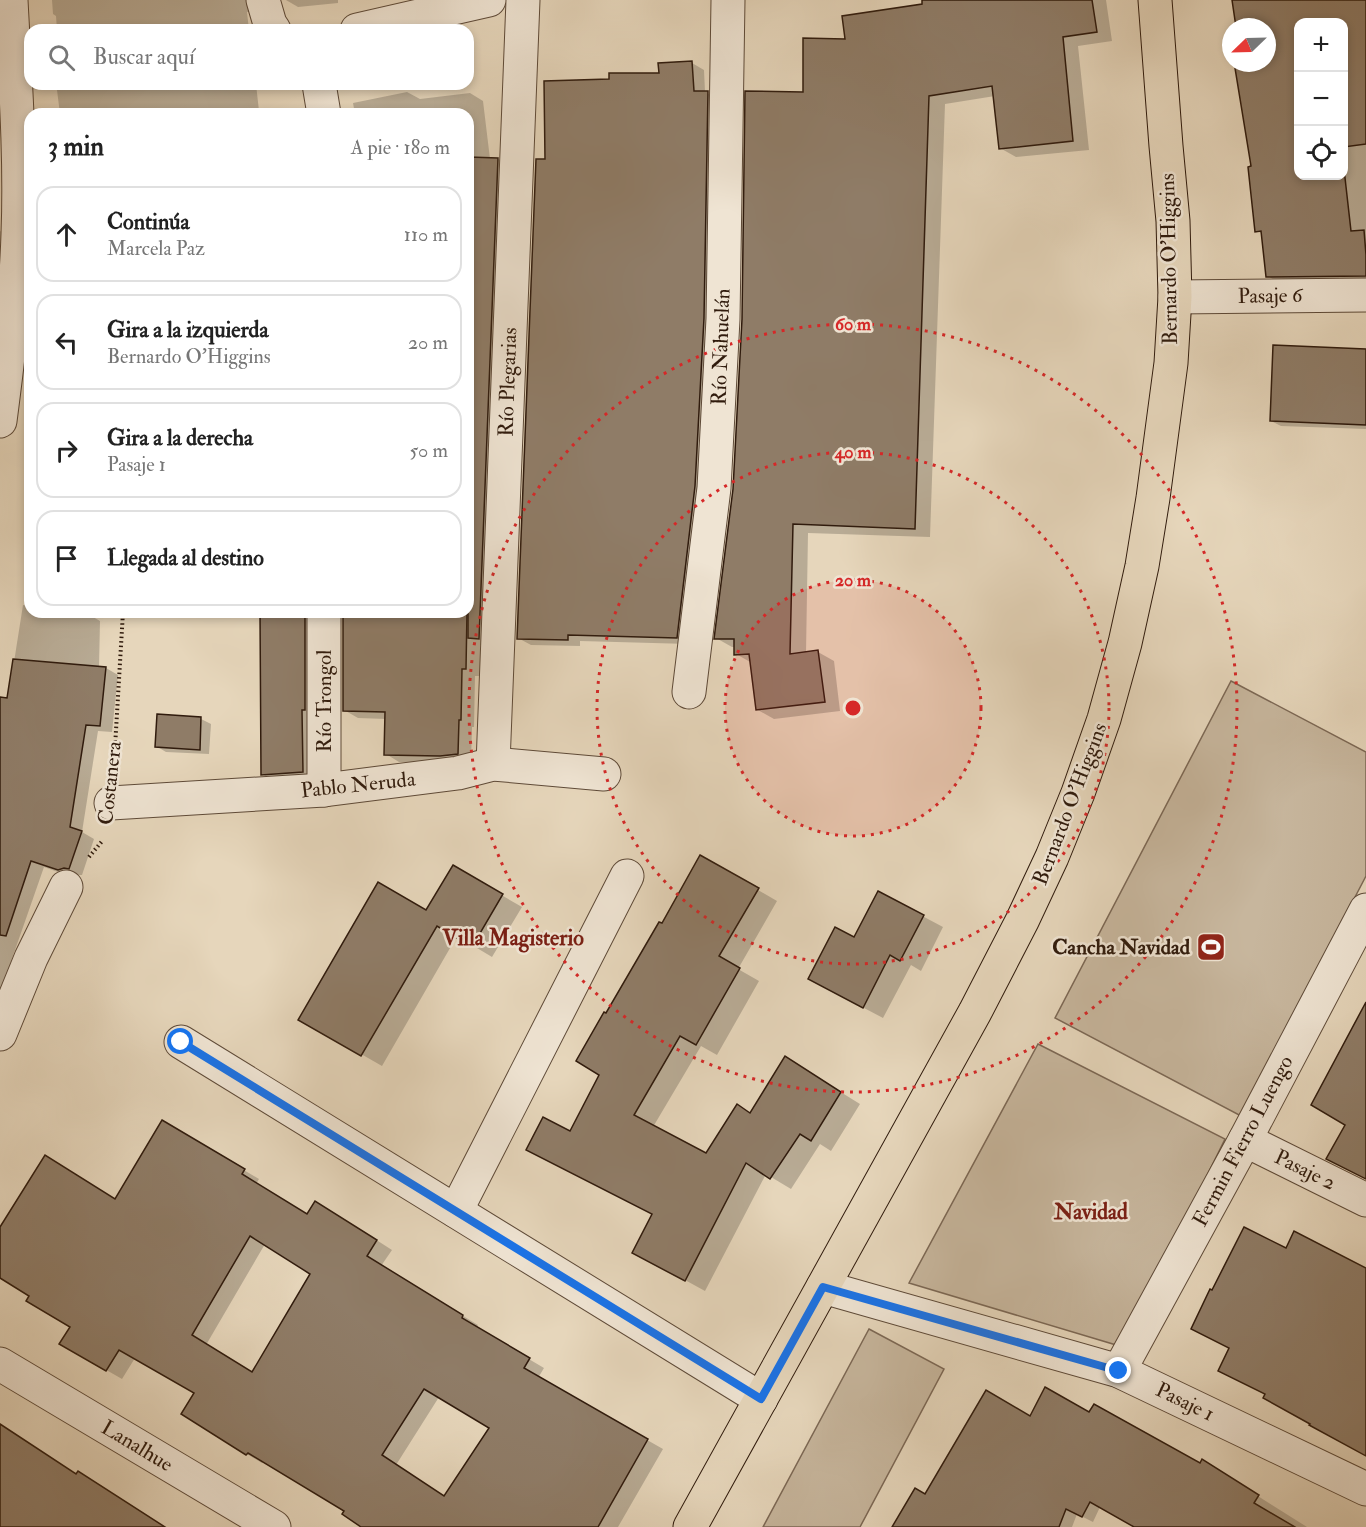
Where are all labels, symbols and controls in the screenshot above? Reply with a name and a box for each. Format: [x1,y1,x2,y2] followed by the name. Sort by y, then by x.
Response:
[1222,18,1276,72] north arrow
[1294,18,1348,180] map controls
[1294,18,1348,72] button: +
[24,24,474,90] search box
[45,41,78,74] icon: search
[93,43,195,71] text: Buscar aquí
[1294,72,1348,126] button: −
[1294,126,1348,180] button: locate
[48,131,104,163] text: 3 min
[351,135,450,160] text: A pie · 180 m
[1154,173,1184,345] street label: Bernardo O'Higgins
[107,208,190,236] text: Continúa
[50,218,83,251] icon: ahead
[404,222,448,247] text: 110 m
[107,236,205,261] text: Marcela Paz
[1237,282,1304,310] street label: Pasaje 6
[705,288,737,406] street label: Río Nahuelán
[835,313,872,336] text: 60 m
[107,316,268,344] text: Gira a la izquierda
[50,326,83,359] icon: left
[493,327,523,437] street label: Río Plegarias
[408,330,448,355] text: 20 m
[107,344,271,369] text: Bernardo O'Higgins
[107,424,253,452] text: Gira a la derecha
[50,434,83,467] icon: right
[409,438,448,463] text: 50 m
[834,441,872,464] text: 40 m
[107,452,166,477] text: Pasaje 1
[50,542,83,575] icon: arrive
[107,544,264,572] text: Llegada al destino
[835,569,872,592] text: 20 m
[311,649,338,752] street label: Río Trongol
[843,698,863,718] centre of rings
[1027,719,1113,889] street label: Bernardo O'Higgins
[92,739,128,826] street label: Costanera
[299,766,417,804] street label: Pablo Neruda
[441,924,584,953] district label: Villa Magisterio
[1195,931,1227,963] sports icon: Cancha Navidad
[1052,934,1191,961] place label: Cancha Navidad
[167,1028,193,1054] route start
[1186,1051,1300,1231] street label: Fermin Fierro Luengo
[1270,1144,1340,1196] street label: Pasaje 2
[1053,1198,1128,1226] district label: Navidad
[1105,1357,1131,1383] route end
[1151,1376,1219,1428] street label: Pasaje 1
[96,1414,178,1478] street label: Lanalhue

